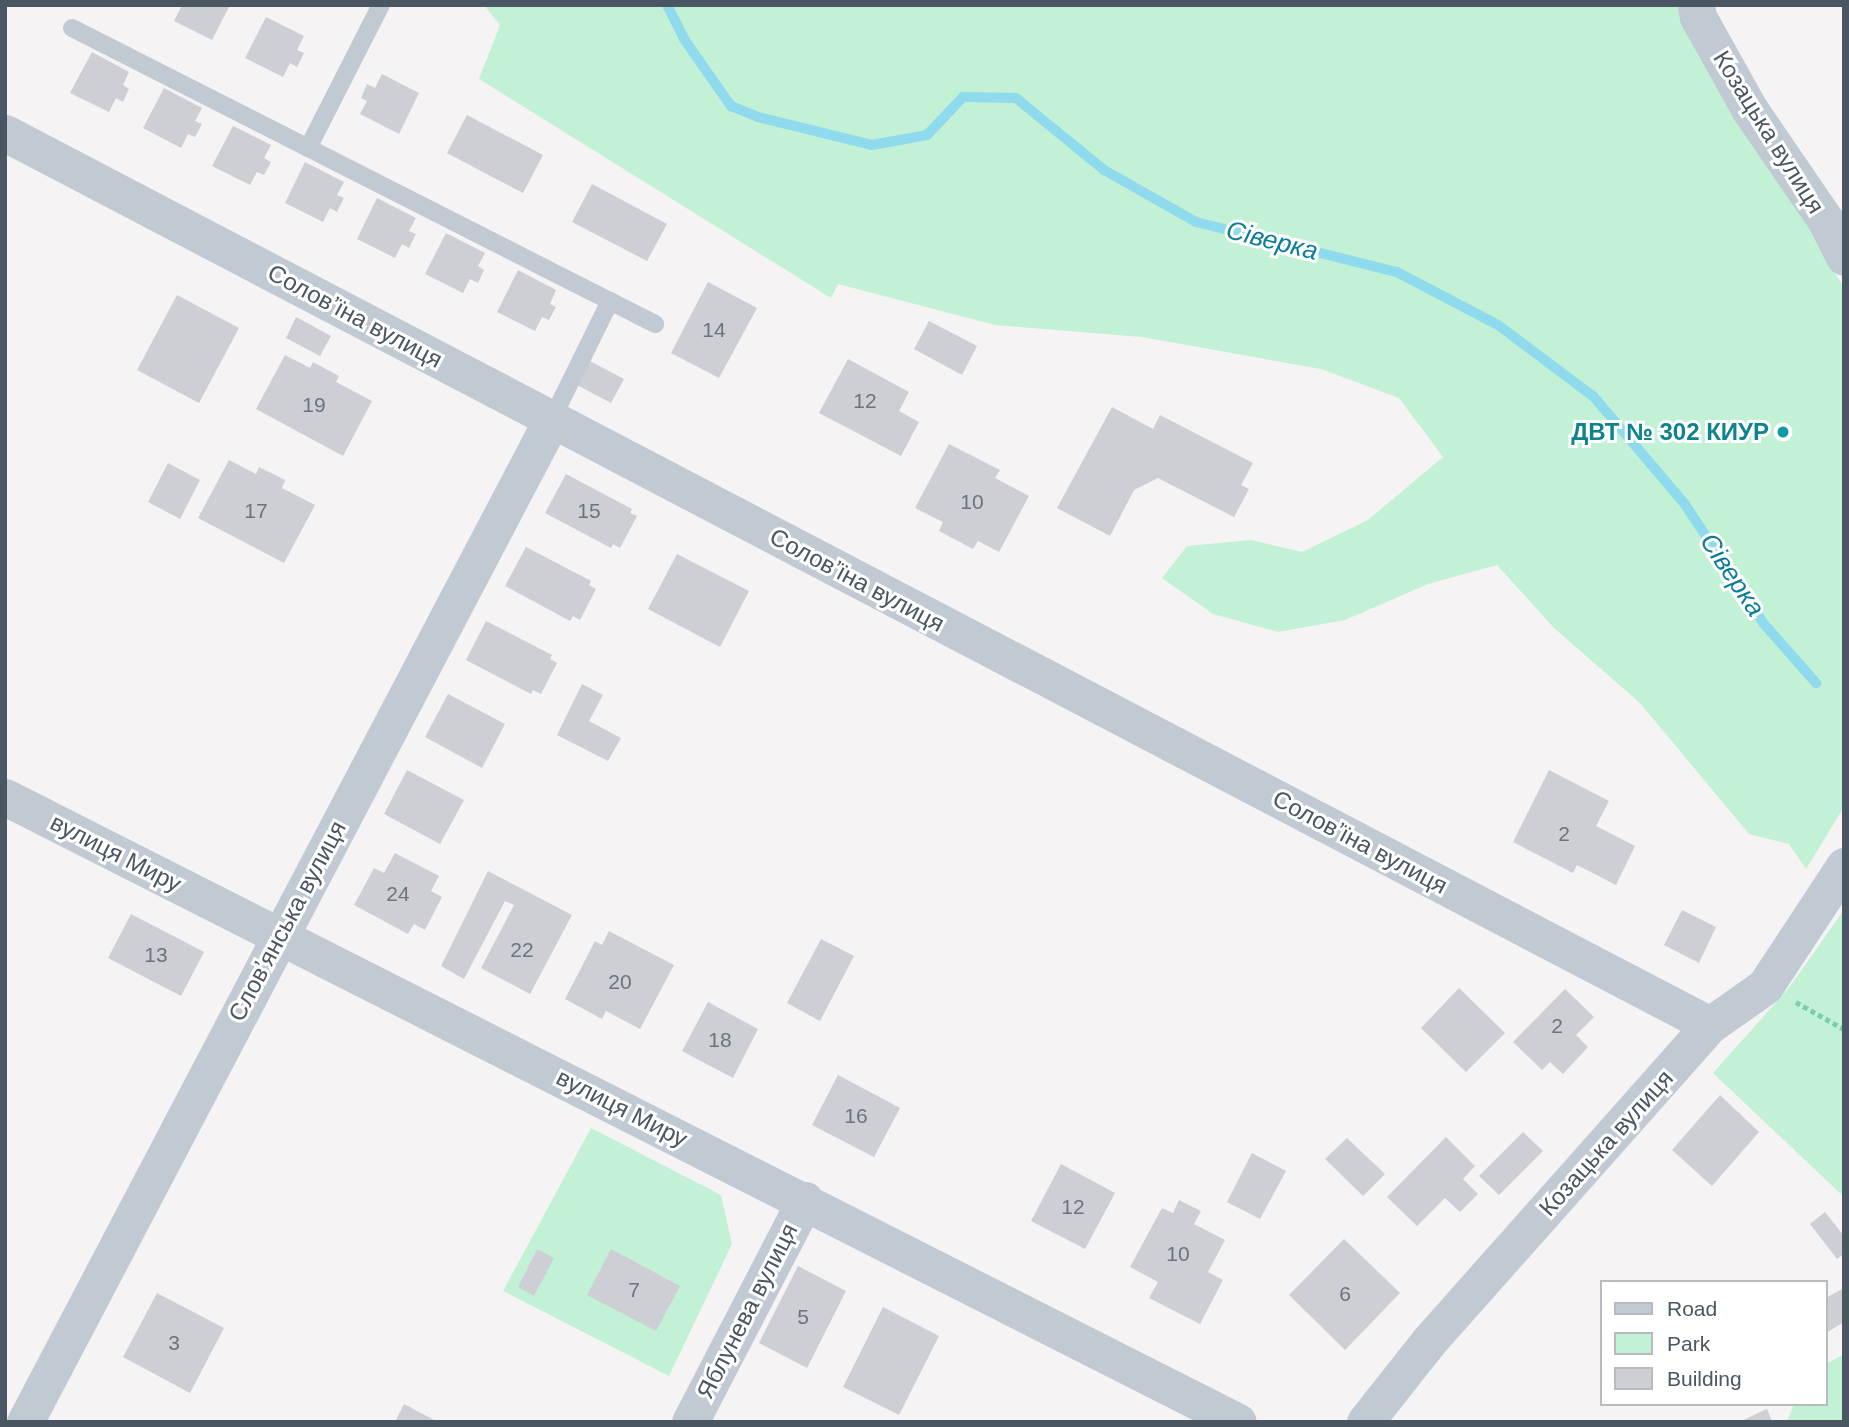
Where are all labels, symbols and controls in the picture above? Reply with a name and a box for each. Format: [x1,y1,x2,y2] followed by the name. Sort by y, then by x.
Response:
[1707,45,1831,219] street label: Козацька вулиця
[1223,215,1321,267] water label: Сіверка
[263,258,447,374] street label: Соловʼїна вулиця
[702,317,726,343] house number: 14
[853,388,877,414] house number: 12
[302,392,326,418] house number: 19
[1571,418,1769,446] place label: ДВТ № 302 КИУР
[1775,424,1791,440] marker: ДВТ № 302 КИУР
[960,489,984,515] house number: 10
[244,498,268,524] house number: 17
[577,498,601,524] house number: 15
[765,522,949,638] street label: Соловʼїна вулиця
[1693,528,1771,622] water label: Сіверка
[1268,784,1452,900] street label: Соловʼїна вулиця
[46,808,186,898] street label: вулиця Миру
[222,816,352,1026] street label: Словʼянська вулиця
[1558,821,1570,847] house number: 2
[386,881,410,907] house number: 24
[510,937,534,963] house number: 22
[144,942,168,968] house number: 13
[608,969,632,995] house number: 20
[1551,1013,1563,1039] house number: 2
[708,1027,732,1053] house number: 18
[552,1063,692,1153] street label: вулиця Миру
[1533,1064,1679,1222] street label: Козацька вулиця
[844,1103,868,1129] house number: 16
[1061,1194,1085,1220] house number: 12
[690,1219,804,1403] street label: Яблунева вулиця
[1166,1241,1190,1267] house number: 10
[628,1277,640,1303] house number: 7
[1601,1280,1828,1406] legend
[1339,1281,1351,1307] house number: 6
[1667,1297,1717,1320] text: Road
[797,1304,809,1330] house number: 5
[168,1330,180,1356] house number: 3
[1667,1332,1710,1355] text: Park
[1667,1367,1742,1390] text: Building

